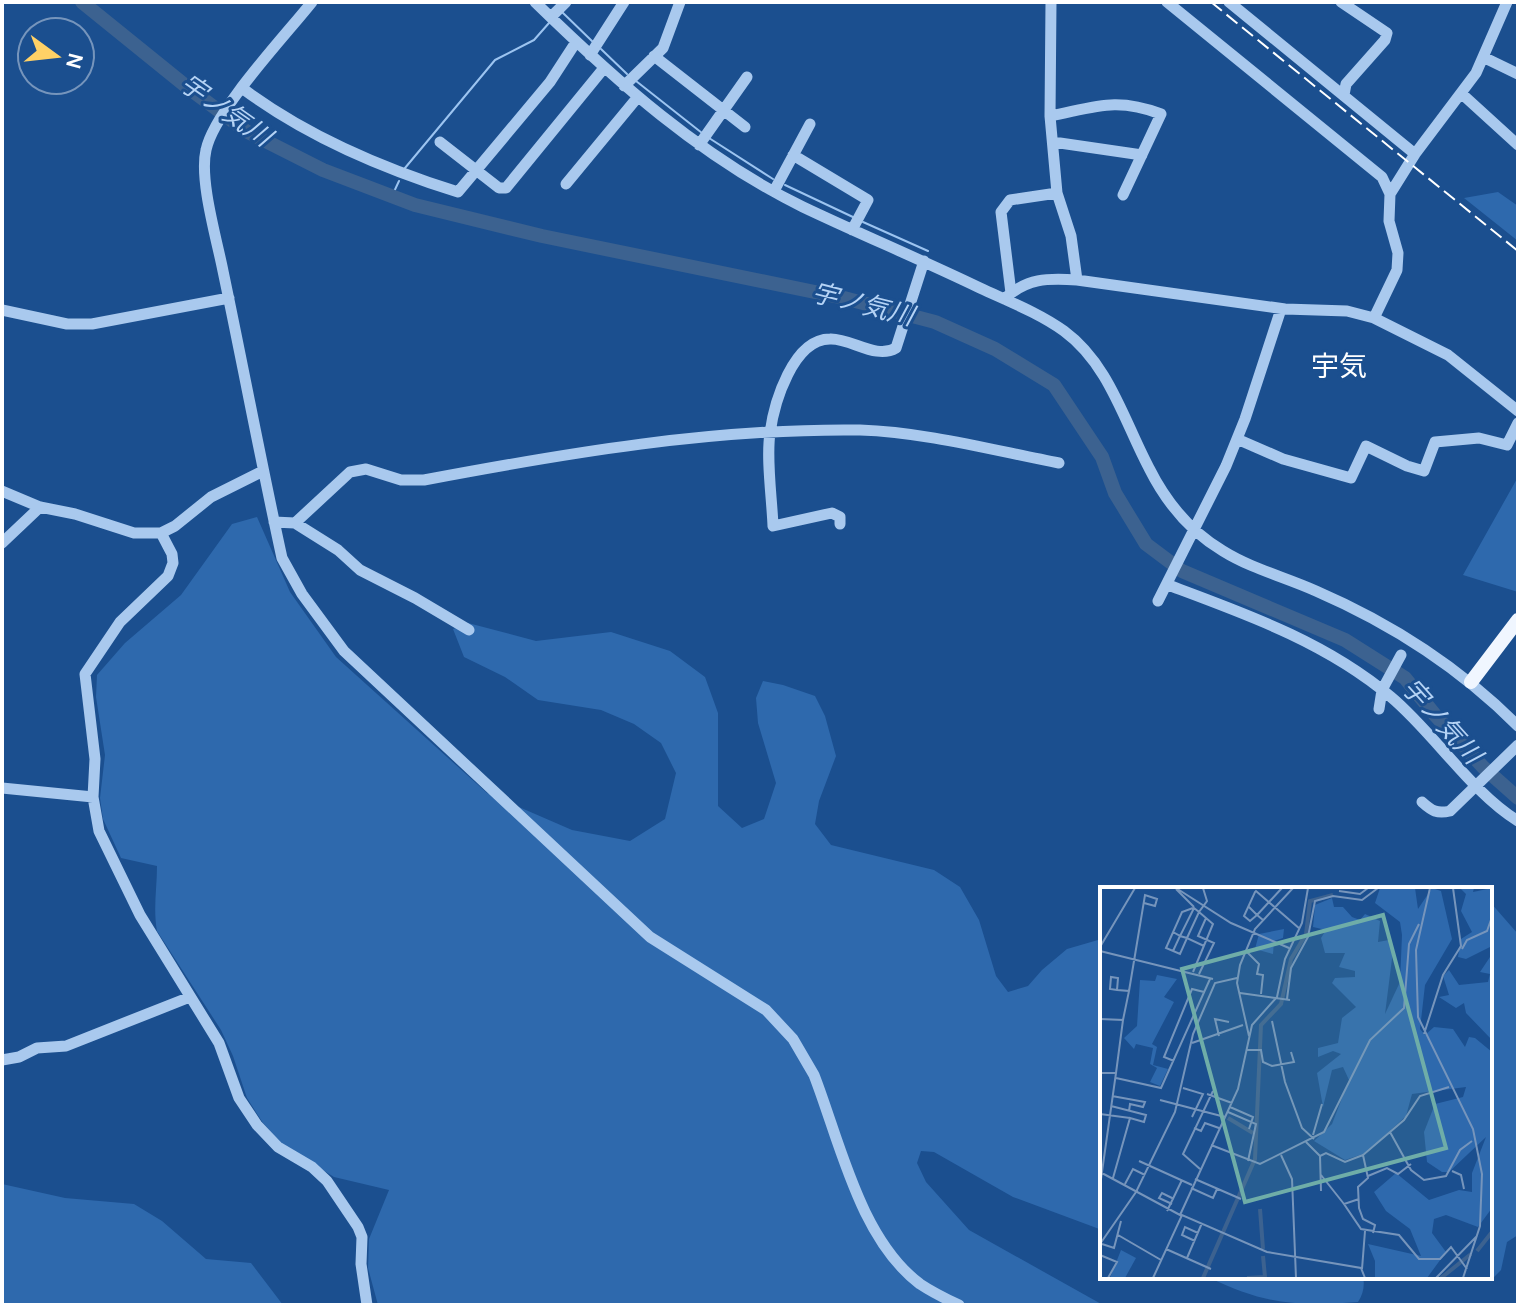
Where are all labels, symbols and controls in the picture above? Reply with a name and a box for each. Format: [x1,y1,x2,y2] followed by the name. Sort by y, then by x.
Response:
[16,16,96,96] north arrow
[60,50,89,72] text: N
[174,68,280,155] water label: 宇ノ気川
[809,277,920,333] water label: 宇ノ気川
[1311,350,1367,383] district label: 宇気
[1395,672,1490,773] water label: 宇ノ気川
[1100,887,1492,1279] inset map

